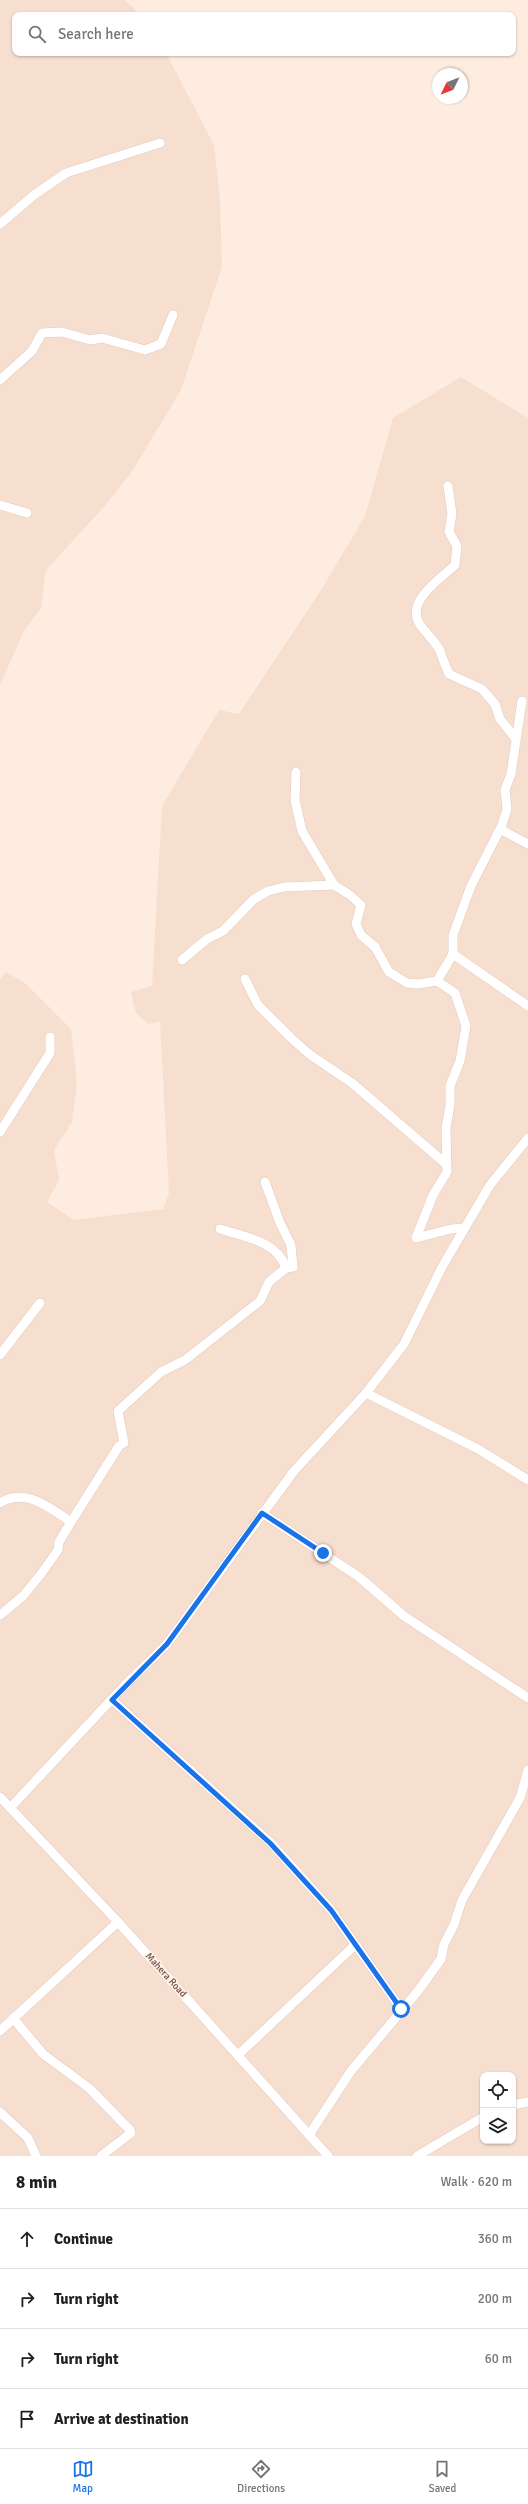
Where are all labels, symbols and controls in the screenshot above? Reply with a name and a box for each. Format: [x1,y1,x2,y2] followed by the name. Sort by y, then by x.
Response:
[12,12,516,56] search box
[26,23,48,45] icon: search
[58,25,134,43] text: Search here
[432,68,468,104] north arrow
[314,1544,332,1562] route end
[143,1950,189,2000] street label: Mahera Road
[392,2000,410,2018] route start
[480,2072,516,2144] map controls
[480,2072,516,2108] button: locate
[480,2108,516,2144] button: layers
[16,2172,57,2193] text: 8 min
[441,2174,512,2190] text: Walk · 620 m
[16,2228,38,2250] icon: ahead
[54,2230,113,2248] text: Continue
[478,2231,512,2247] text: 360 m
[16,2288,38,2310] icon: right
[54,2290,119,2308] text: Turn right
[478,2291,512,2307] text: 200 m
[16,2348,38,2370] icon: right
[54,2350,119,2368] text: Turn right
[485,2351,512,2367] text: 60 m
[16,2408,38,2430] icon: arrive
[54,2410,189,2428] text: Arrive at destination
[72,2458,94,2495] tab: Map
[237,2458,285,2495] tab: Directions
[429,2458,456,2495] tab: Saved

